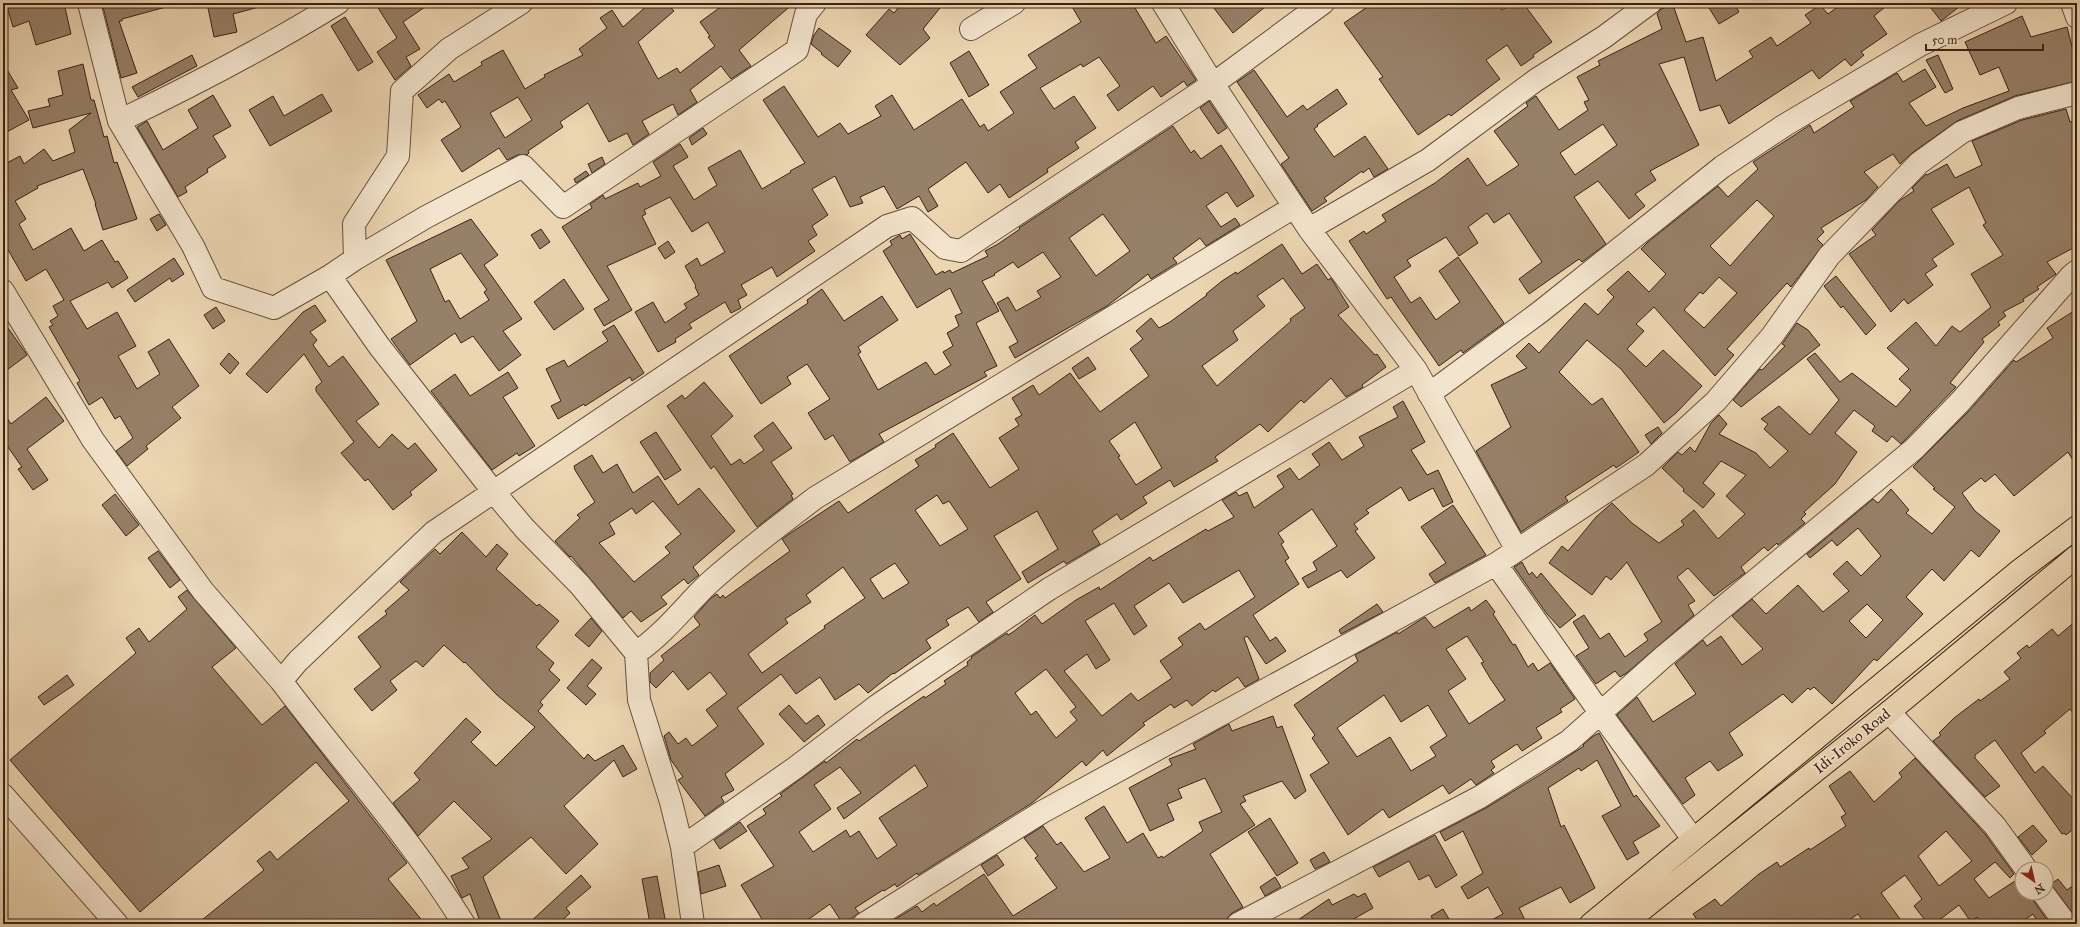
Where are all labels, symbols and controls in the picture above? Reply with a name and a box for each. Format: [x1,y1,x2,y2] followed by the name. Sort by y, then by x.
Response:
[1926,26,2043,52] scale bar
[1932,33,1957,47] text: 50 m
[1810,704,1894,777] street label: Idi-Iroko Road
[2014,861,2054,901] north arrow
[2031,881,2047,897] text: N

